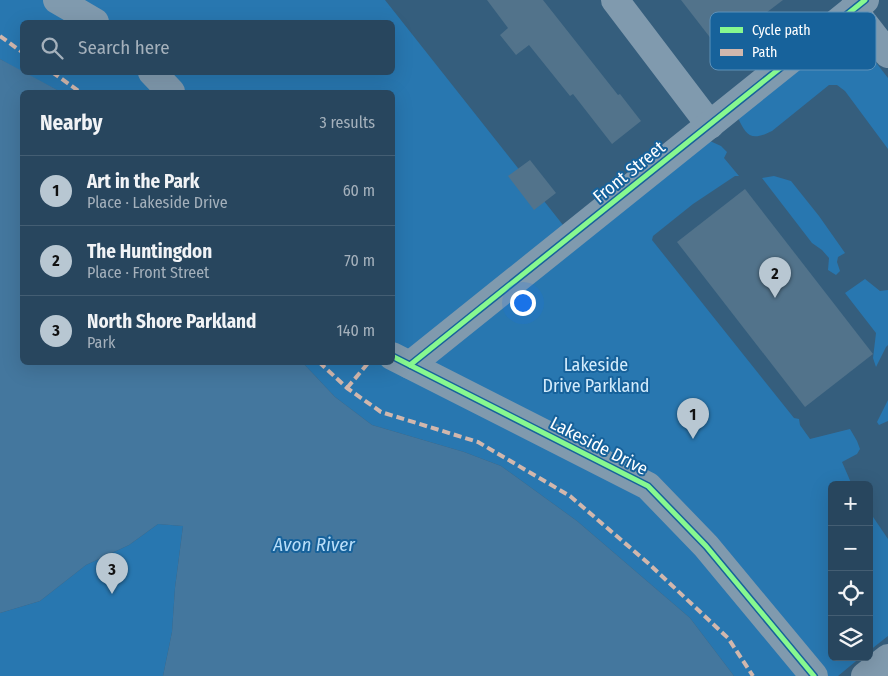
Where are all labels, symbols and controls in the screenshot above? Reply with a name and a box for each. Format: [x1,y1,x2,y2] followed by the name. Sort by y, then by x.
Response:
[710,12,876,70] legend
[20,20,395,75] search box
[752,22,811,39] text: Cycle path
[38,34,66,62] icon: search
[78,36,170,59] text: Search here
[752,44,777,61] text: Path
[40,110,102,136] text: Nearby
[319,113,375,132] text: 3 results
[589,136,670,208] street label: Front Street
[87,170,199,193] text: Art in the Park
[53,181,59,200] text: 1
[343,181,375,200] text: 60 m
[87,193,228,212] text: Place · Lakeside Drive
[87,240,212,263] text: The Huntingdon
[52,251,60,270] text: 2
[344,251,375,270] text: 70 m
[759,257,791,298] pin: 2
[87,263,209,282] text: Place · Front Street
[510,290,536,316] your location
[87,310,256,333] text: North Shore Parkland
[52,321,60,340] text: 3
[337,321,375,340] text: 140 m
[87,333,115,352] text: Park
[543,354,649,397] park label: Lakeside Drive Parkland
[677,398,709,439] pin: 1
[546,412,652,480] street label: Lakeside Drive
[828,481,873,661] map controls
[828,481,873,526] button: +
[828,526,873,571] button: −
[272,533,356,556] water label: Avon River
[96,553,128,594] pin: 3
[828,571,873,616] button: locate
[828,616,873,661] button: layers

